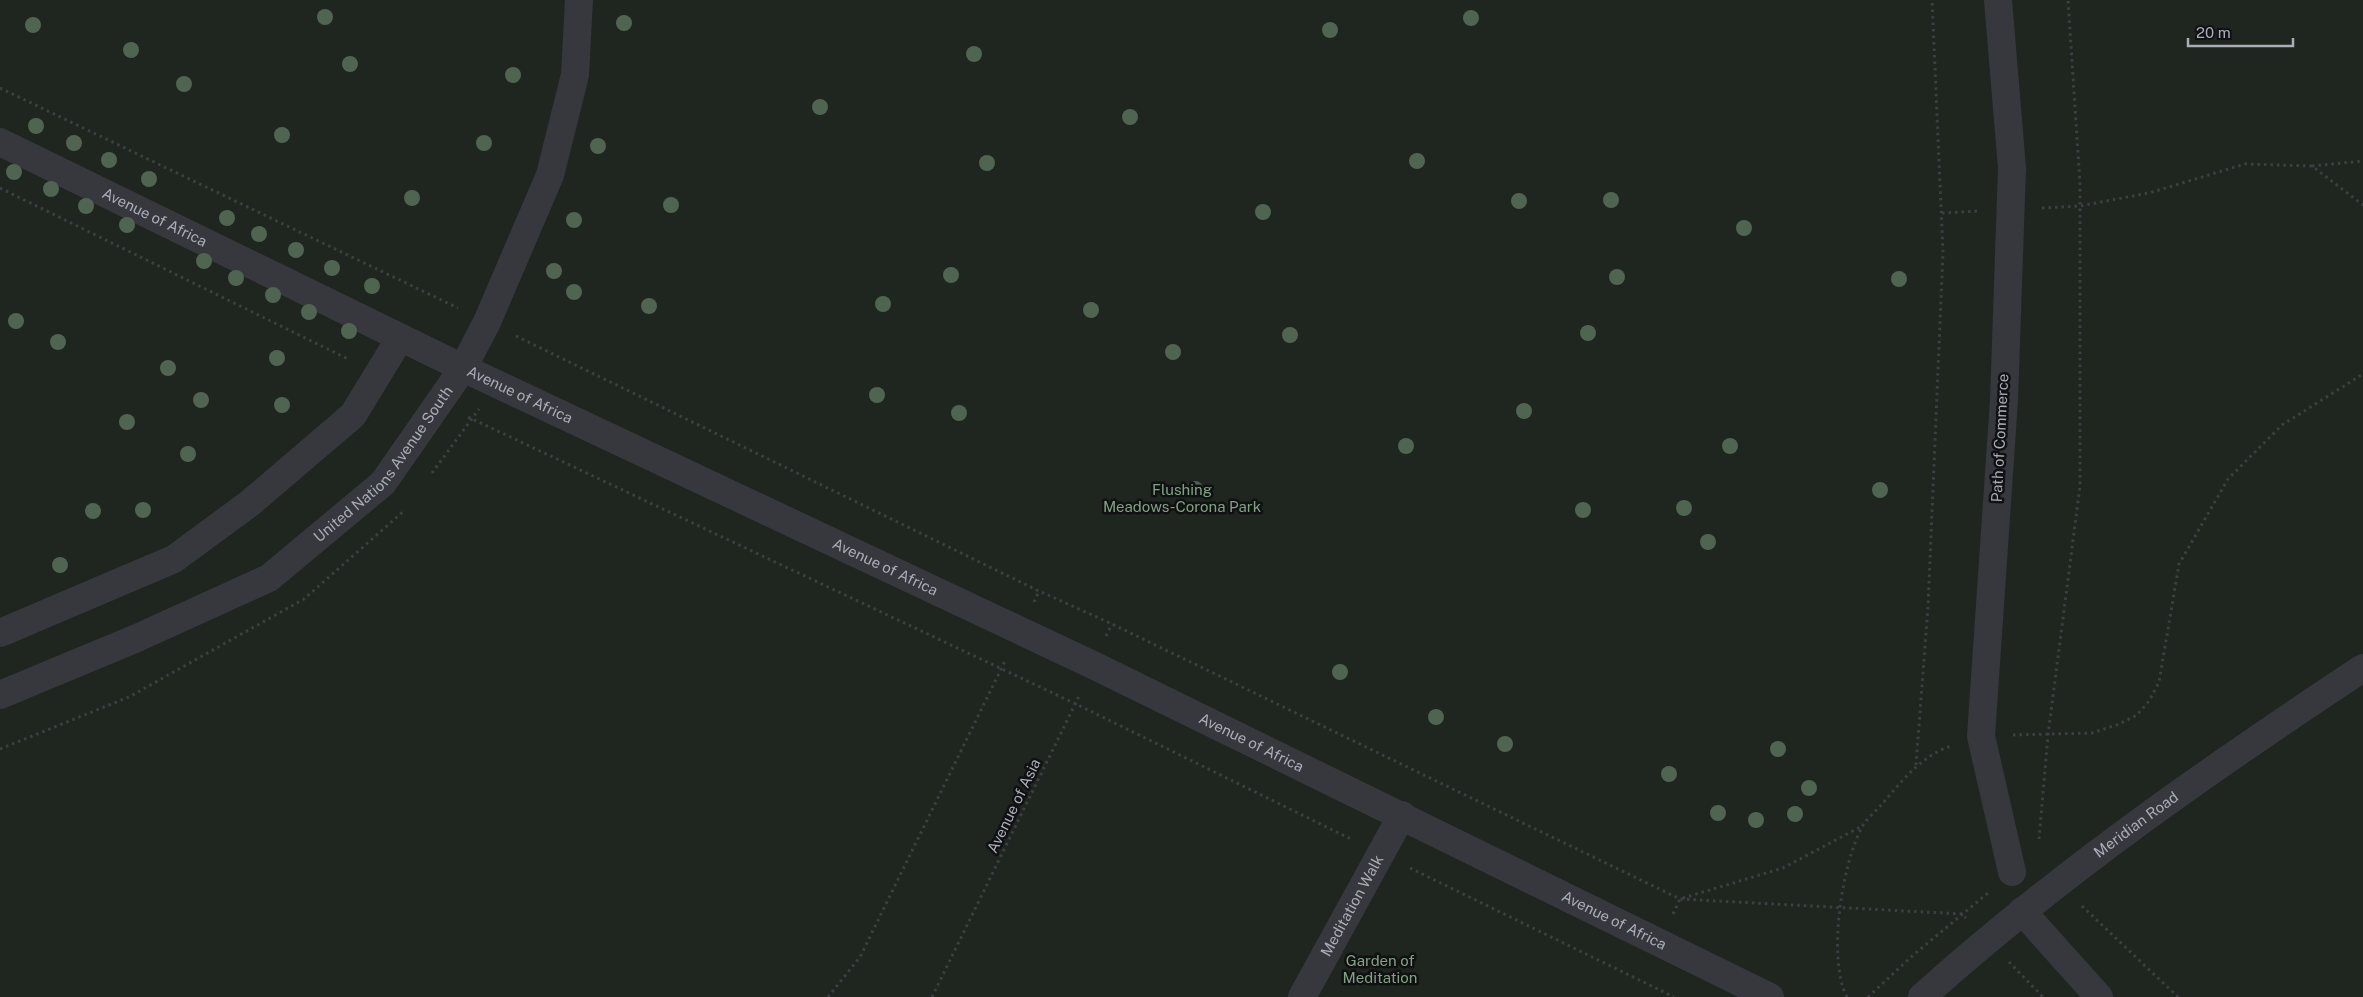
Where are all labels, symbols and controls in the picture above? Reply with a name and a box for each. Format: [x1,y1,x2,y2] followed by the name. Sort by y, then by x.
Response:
[2188,15,2293,47] scale bar
[2196,24,2231,41] text: 20 m
[100,184,210,250] street label: Avenue of Africa
[465,362,575,426] street label: Avenue of Africa
[1988,373,2011,503] street label: Path of Commerce
[310,383,456,545] street label: United Nations Avenue South
[1103,481,1261,515] park label: Flushing Meadows-Corona Park
[830,534,941,599] street label: Avenue of Africa
[1196,709,1307,775] street label: Avenue of Africa
[983,756,1044,856] street label: Avenue of Asia
[2090,788,2181,861] street label: Meridian Road
[1317,852,1386,959] street label: Meditation Walk
[1559,887,1669,953] street label: Avenue of Africa
[1343,952,1417,986] park label: Garden of Meditation

